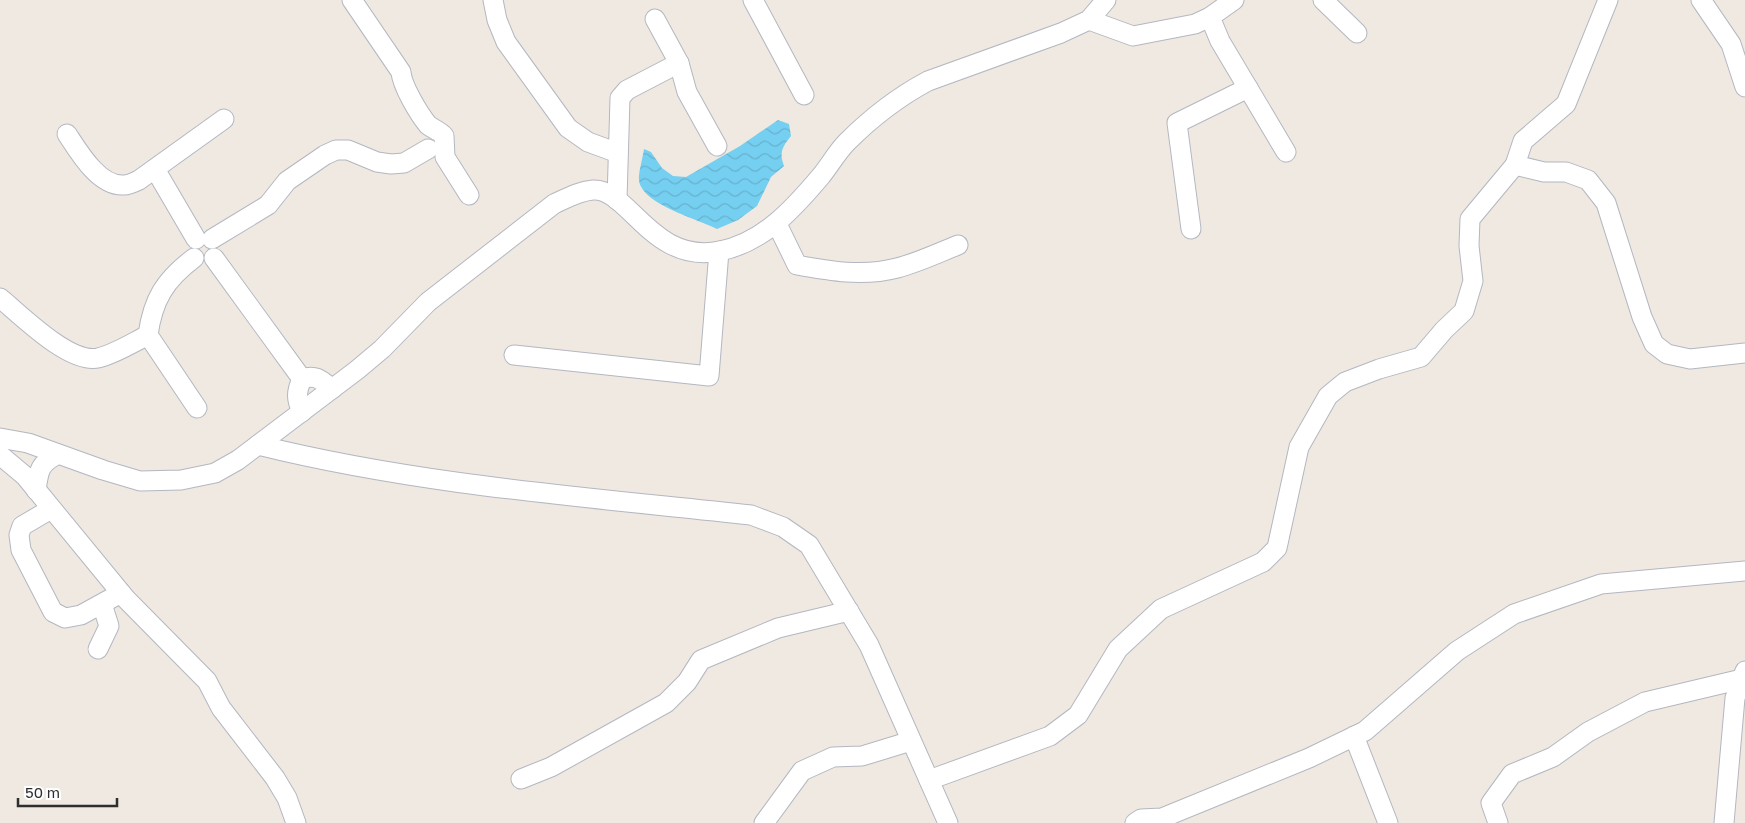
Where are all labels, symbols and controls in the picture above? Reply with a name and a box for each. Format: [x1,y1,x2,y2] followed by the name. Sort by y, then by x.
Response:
[18,776,116,808] scale bar
[25,783,60,801] text: 50 m

